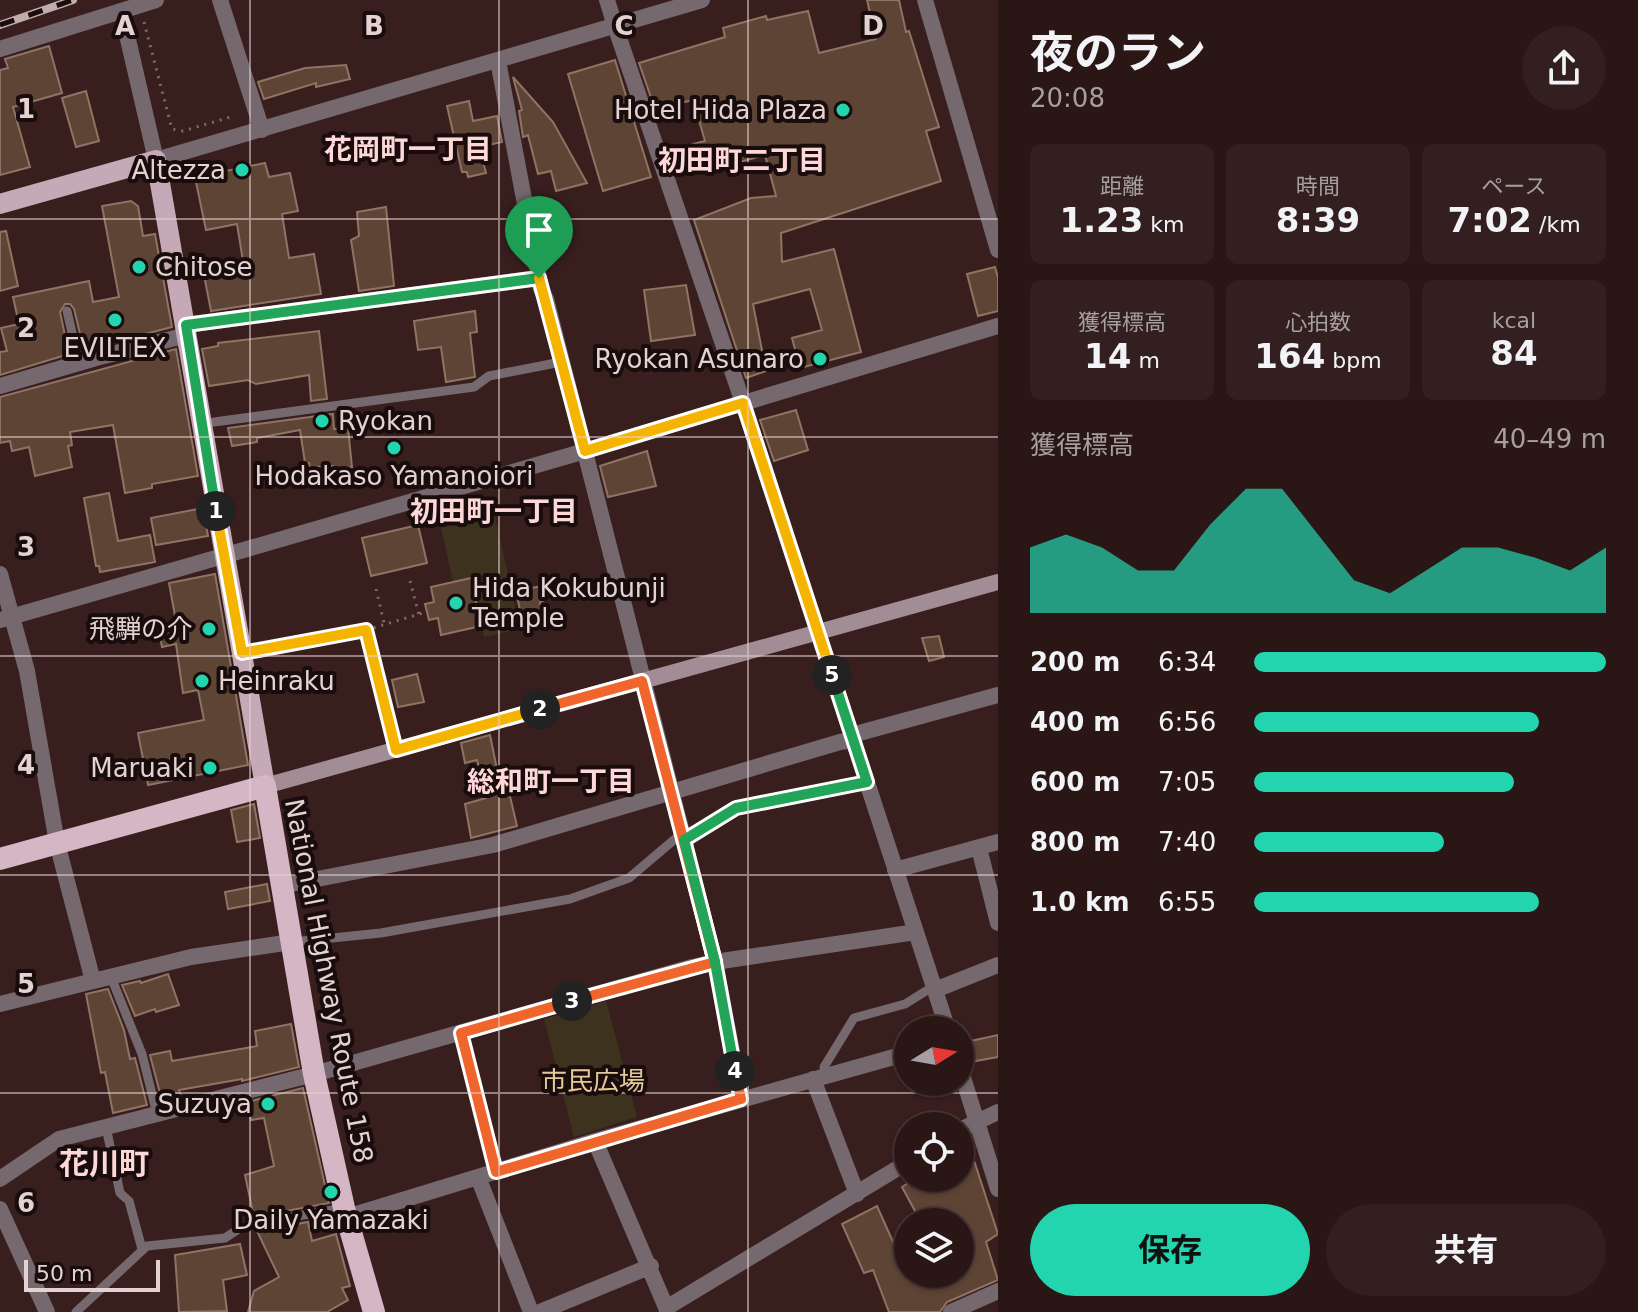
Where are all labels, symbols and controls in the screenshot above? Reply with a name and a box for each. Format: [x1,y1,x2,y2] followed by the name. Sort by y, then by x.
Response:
[115,11,135,41] text: A
[364,11,384,41] text: B
[614,11,634,41] text: C
[862,11,884,41] text: D
[1522,26,1606,110] button: share
[1030,27,1206,78] text: 夜のラン
[1030,83,1105,113] text: 20:08
[17,94,35,124] text: 1
[614,95,827,125] place label: Hotel Hida Plaza
[834,101,852,119] marker: Hotel Hida Plaza
[324,133,492,166] district label: 花岡町一丁目
[658,144,826,177] district label: 初田町二丁目
[132,155,226,185] place label: Altezza
[233,161,251,179] marker: Altezza
[1100,174,1144,199] text: 距離
[1296,174,1340,199] text: 時間
[1482,174,1546,199] text: ペース
[505,196,573,278] pin
[1059,200,1143,240] text: 1.23
[1276,200,1360,240] text: 8:39
[1447,200,1532,240] text: 7:02
[517,208,561,252] icon: arrive
[1143,212,1185,237] text: km
[1532,212,1581,237] text: /km
[155,252,253,282] place label: Chitose
[130,258,148,276] marker: Chitose
[1492,308,1536,333] text: kcal
[1078,310,1166,335] text: 獲得標高
[1285,310,1351,335] text: 心拍数
[106,311,124,329] marker: EVILTEX
[17,313,35,343] text: 2
[64,333,166,363] place label: EVILTEX
[1490,333,1538,373] text: 84
[1084,336,1131,376] text: 14
[1254,336,1325,376] text: 164
[595,344,804,374] place label: Ryokan Asunaro
[1131,348,1160,373] text: m
[1325,348,1382,373] text: bpm
[811,350,829,368] marker: Ryokan Asunaro
[338,406,433,436] place label: Ryokan
[313,412,331,430] marker: Ryokan
[1493,424,1606,454] text: 40–49 m
[1030,430,1134,460] text: 獲得標高
[385,439,403,457] marker: Hodakaso Yamanoiori
[254,461,534,491] place label: Hodakaso Yamanoiori
[196,491,236,531] pin: 1
[410,495,578,528] district label: 初田町一丁目
[208,498,224,523] text: 1
[17,532,35,562] text: 3
[471,573,666,633] place label: Hida Kokubunji Temple
[447,594,465,612] marker: Hida Kokubunji Temple
[89,614,193,644] place label: 飛騨の介
[200,620,218,638] marker: 飛騨の介
[1030,647,1120,677] text: 200 m
[1158,647,1216,677] text: 6:34
[812,655,852,695] pin: 5
[824,662,840,687] text: 5
[218,666,335,696] place label: Heinraku
[193,672,211,690] marker: Heinraku
[520,689,560,729] pin: 2
[532,696,548,721] text: 2
[1030,707,1120,737] text: 400 m
[1158,707,1216,737] text: 6:56
[17,750,35,780] text: 4
[90,753,194,783] place label: Maruaki
[201,759,219,777] marker: Maruaki
[467,765,635,798] district label: 総和町一丁目
[1030,767,1120,797] text: 600 m
[1158,767,1216,797] text: 7:05
[279,796,379,1166] street label: National Highway Route 158
[1030,827,1120,857] text: 800 m
[1158,827,1216,857] text: 7:40
[1030,887,1130,917] text: 1.0 km
[1158,887,1216,917] text: 6:55
[17,969,35,999] text: 5
[552,981,592,1021] pin: 3
[564,988,580,1013] text: 3
[894,1016,974,1096] north arrow
[894,1016,974,1288] map controls
[715,1051,755,1091] pin: 4
[727,1058,743,1083] text: 4
[541,1066,645,1096] park label: 市民広場
[158,1089,252,1119] place label: Suzuya
[259,1095,277,1113] marker: Suzuya
[894,1112,974,1192] button: locate
[59,1146,149,1181] district label: 花川町
[322,1183,340,1201] marker: Daily Yamazaki
[17,1188,35,1218] text: 6
[1030,1204,1310,1296] button: 保存
[1326,1204,1606,1296] button: 共有
[233,1205,429,1235] place label: Daily Yamazaki
[894,1208,974,1288] button: layers
[24,1256,160,1292] scale bar
[36,1261,92,1286] text: 50 m

